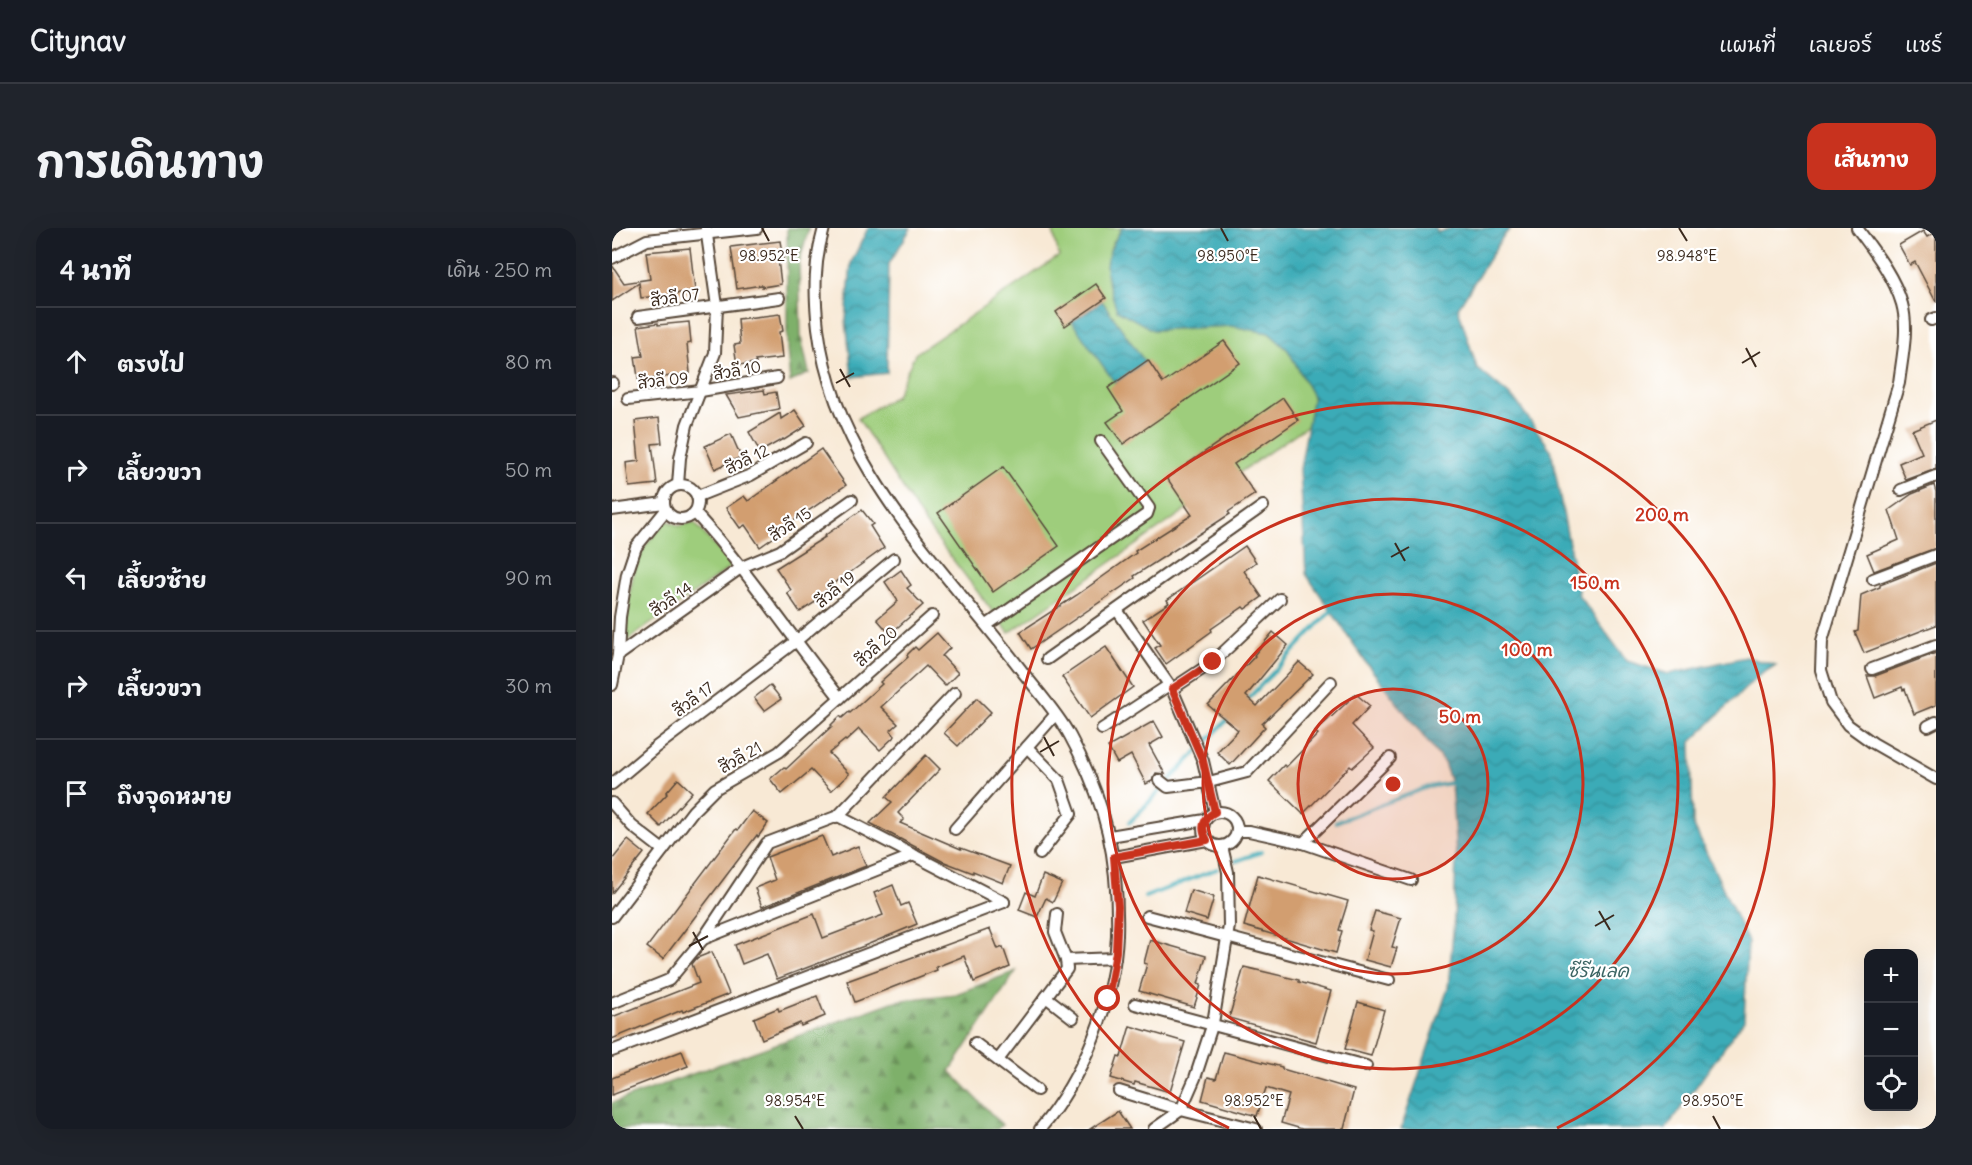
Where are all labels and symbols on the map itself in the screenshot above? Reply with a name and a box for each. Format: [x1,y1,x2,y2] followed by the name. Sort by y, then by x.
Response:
[739,246,799,265] text: 98.952°E
[1197,246,1259,265] text: 98.950°E
[1657,246,1717,265] text: 98.948°E
[649,284,701,310] street label: สีวลี 07
[712,356,762,384] street label: สีวลี 10
[637,367,689,393] street label: สีวลี 09
[722,440,772,478] street label: สีวลี 12
[765,503,815,545] street label: สีวลี 15
[1635,503,1689,526] text: 200 m
[811,566,859,612] street label: สีวลี 19
[1570,571,1620,594] text: 150 m
[646,577,696,621] street label: สีวลี 14
[851,622,901,670] street label: สีวลี 20
[1502,638,1553,661] text: 100 m
[1199,648,1225,674] route end
[669,677,717,721] street label: สีวลี 17
[1439,705,1481,728] text: 50 m
[715,737,765,777] street label: สีวลี 21
[1383,774,1403,794] centre of rings
[1567,959,1629,982] water label: ซีรีนเลค
[1094,985,1120,1011] route start
[765,1091,825,1110] text: 98.954°E
[1224,1091,1284,1110] text: 98.952°E
[1682,1091,1744,1110] text: 98.950°E

